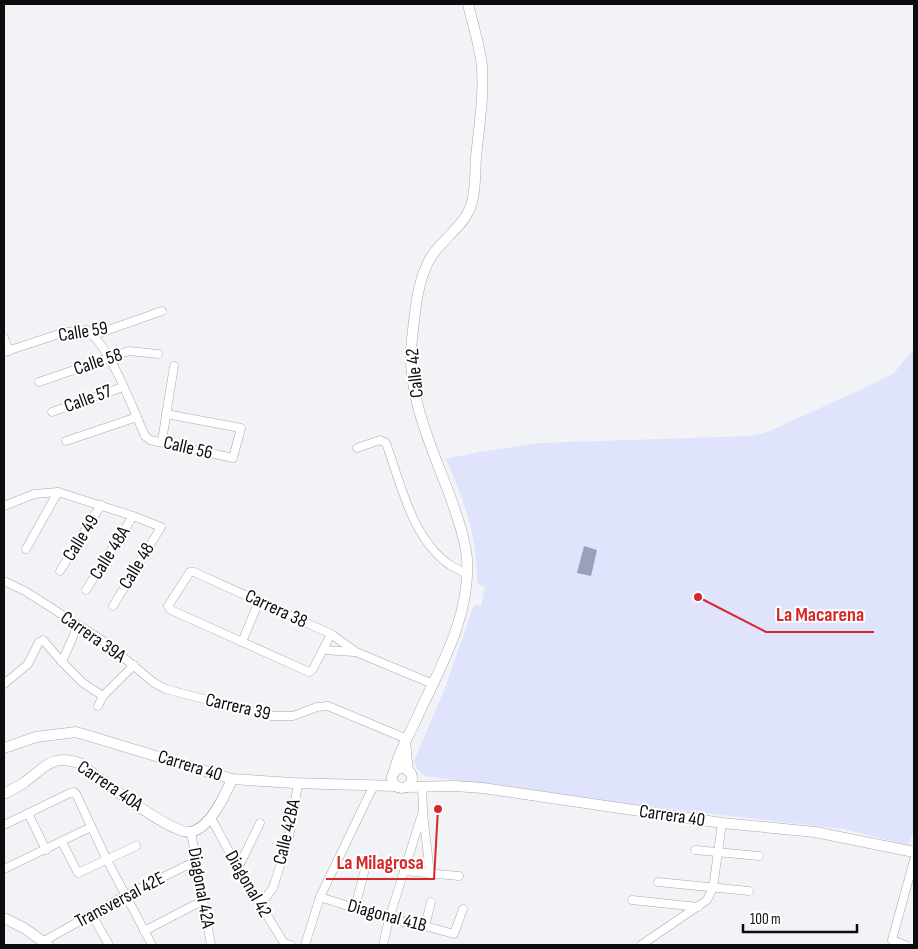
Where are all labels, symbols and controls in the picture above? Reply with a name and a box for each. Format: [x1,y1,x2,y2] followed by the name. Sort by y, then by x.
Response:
[57,317,109,347] street label: Calle 59
[71,343,125,381] street label: Calle 58
[401,347,429,399] street label: Calle 42
[61,380,115,418] street label: Calle 57
[161,431,215,465] street label: Calle 56
[58,511,104,565] street label: Calle 49
[85,521,136,584] street label: Calle 48A
[114,539,160,593] street label: Calle 48
[241,585,311,633] street label: Carrera 38
[766,597,874,632] callout: La Macarena
[776,603,864,627] text: La Macarena
[56,606,131,668] street label: Carrera 39A
[203,688,273,726] street label: Carrera 39
[155,745,225,787] street label: Carrera 40
[73,756,148,817] street label: Carrera 40A
[268,796,306,867] street label: Calle 42BA
[638,800,706,832] street label: Carrera 40
[326,844,434,879] callout: La Milagrosa
[183,846,220,931] street label: Diagonal 42A
[220,846,276,922] street label: Diagonal 42
[336,851,424,875] text: La Milagrosa
[71,867,169,933] street label: Transversal 42E
[345,894,429,938] street label: Diagonal 41B
[743,902,857,934] scale bar
[750,910,781,929] text: 100 m

